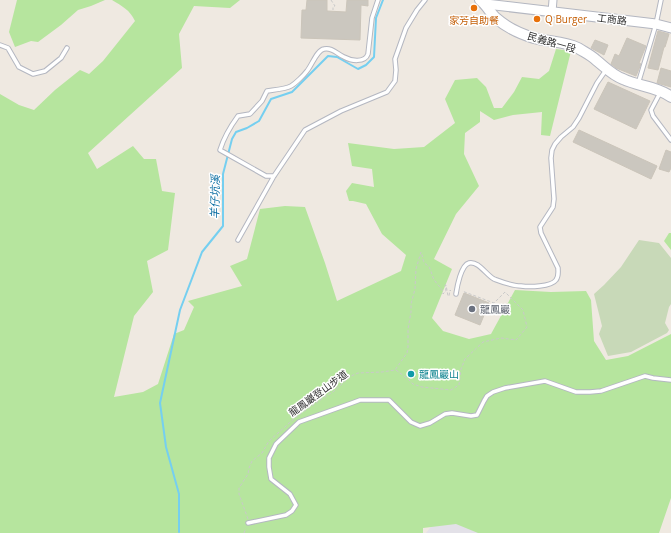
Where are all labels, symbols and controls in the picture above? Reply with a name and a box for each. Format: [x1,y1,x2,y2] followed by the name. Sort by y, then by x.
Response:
[469,3,479,13] marker: 家芳自助餐
[596,10,628,28] street label: 工商路
[545,12,587,26] place label: Q Burger
[449,13,499,27] place label: 家芳自助餐
[532,14,542,24] marker: Q Burger
[526,28,578,56] street label: 民義路一段
[207,173,222,219] water label: 羊仔坑溪
[480,302,510,316] place label: 龍鳳巖
[467,304,477,314] marker: 龍鳳巖
[286,367,350,419] street label: 龍鳳巖登山步道
[419,367,459,381] place label: 龍鳳巖山
[406,369,416,379] marker: 龍鳳巖山

